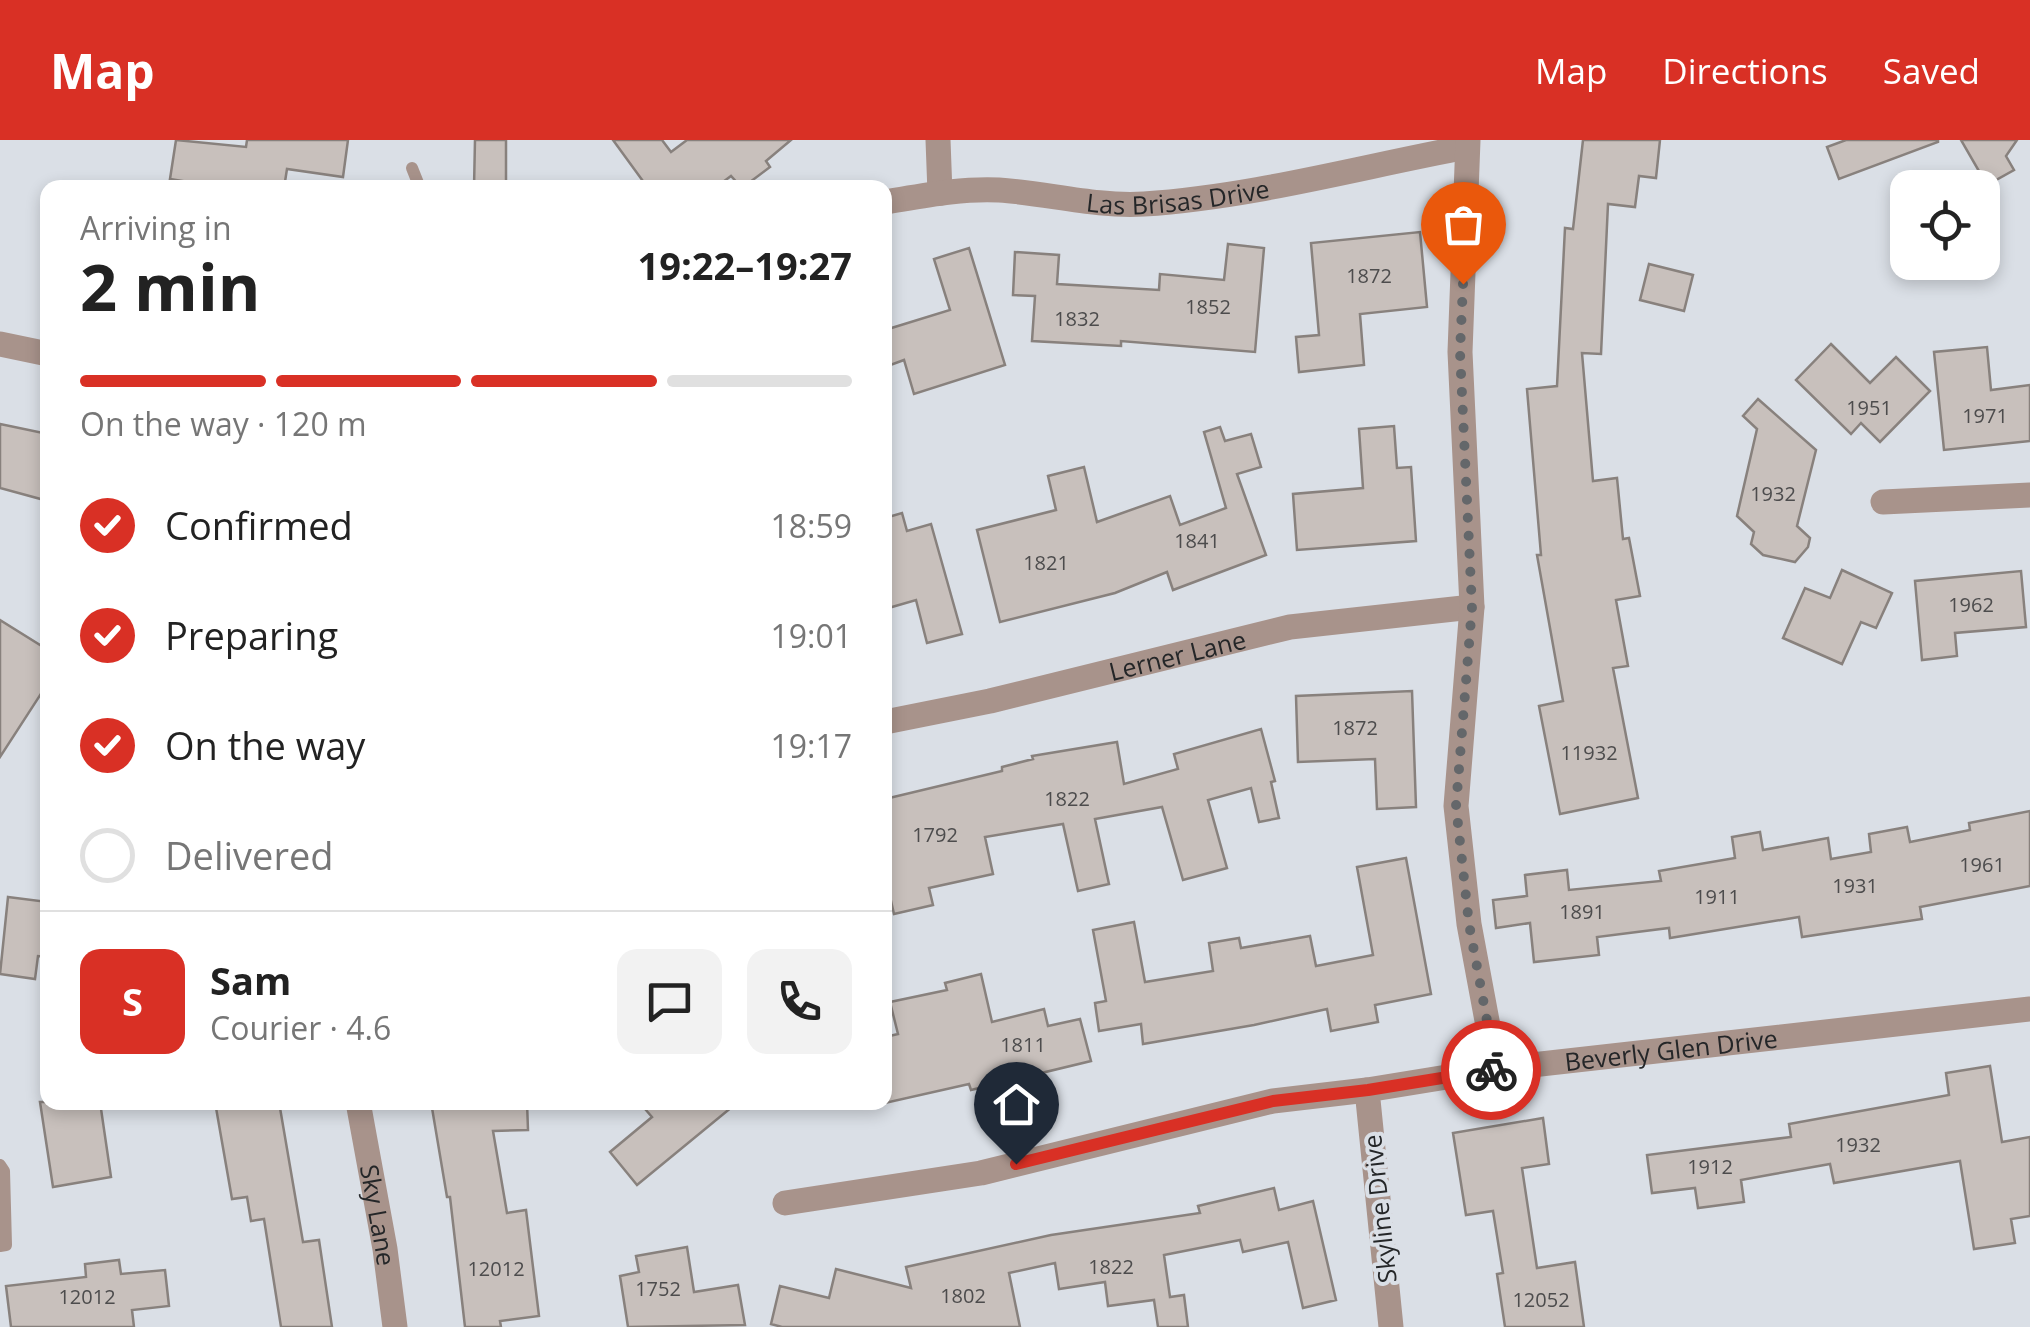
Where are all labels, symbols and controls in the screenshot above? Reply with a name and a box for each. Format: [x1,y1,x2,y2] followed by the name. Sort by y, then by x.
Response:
[50,38,155,103] text: Map
[1535,47,1607,94] text: Map
[1662,47,1828,94] text: Directions
[1883,47,1980,94] text: Saved
[1890,170,2000,280] map controls
[1890,170,2000,280] button: locate
[1085,171,1272,222] street label: Las Brisas Drive
[1421,182,1506,285] pin
[1436,197,1491,252] icon: bag
[80,206,232,249] text: Arriving in
[638,239,852,291] text: 19:22–19:27
[80,242,260,330] text: 2 min
[1346,262,1392,289] house number: 1872
[1185,293,1231,320] house number: 1852
[1054,305,1100,332] house number: 1832
[1846,394,1892,421] house number: 1951
[80,402,367,445] text: On the way · 120 m
[1962,402,2008,429] house number: 1971
[1750,480,1796,507] house number: 1932
[80,498,135,553] icon: check
[165,499,353,551] text: Confirmed
[770,504,852,547] text: 18:59
[1174,527,1220,554] house number: 1841
[1023,549,1069,576] house number: 1821
[1948,591,1994,618] house number: 1962
[80,608,135,663] icon: check
[165,609,338,661] text: Preparing
[770,614,852,657] text: 19:01
[1105,622,1249,688] street label: Lerner Lane
[1332,714,1378,741] house number: 1872
[80,718,135,773] icon: check
[165,719,365,771] text: On the way
[770,724,852,767] text: 19:17
[1560,739,1618,766] house number: 11932
[1044,785,1090,812] house number: 1822
[912,821,958,848] house number: 1792
[165,829,334,881] text: Delivered
[1959,851,2005,878] house number: 1961
[1832,872,1878,899] house number: 1931
[1694,883,1740,910] house number: 1911
[1559,898,1605,925] house number: 1891
[617,949,722,1054] button: chat
[747,949,852,1054] button: phone
[210,954,291,1006] text: Sam
[122,975,143,1027] text: S
[210,1006,391,1049] text: Courier · 4.6
[1441,1020,1541,1120] courier
[1563,1021,1779,1078] street label: Beverly Glen Drive
[1000,1031,1046,1058] house number: 1811
[1464,1043,1519,1098] icon: bike
[974,1062,1059,1165] pin
[989,1077,1044,1132] icon: home
[1835,1131,1881,1158] house number: 1932
[1354,1133,1404,1285] street label: Skyline Drive
[1687,1153,1733,1180] house number: 1912
[353,1162,404,1268] street label: Sky Lane
[1088,1253,1134,1280] house number: 1822
[467,1255,525,1282] house number: 12012
[635,1275,681,1302] house number: 1752
[940,1282,986,1309] house number: 1802
[58,1283,116,1310] house number: 12012
[1512,1286,1570,1313] house number: 12052

